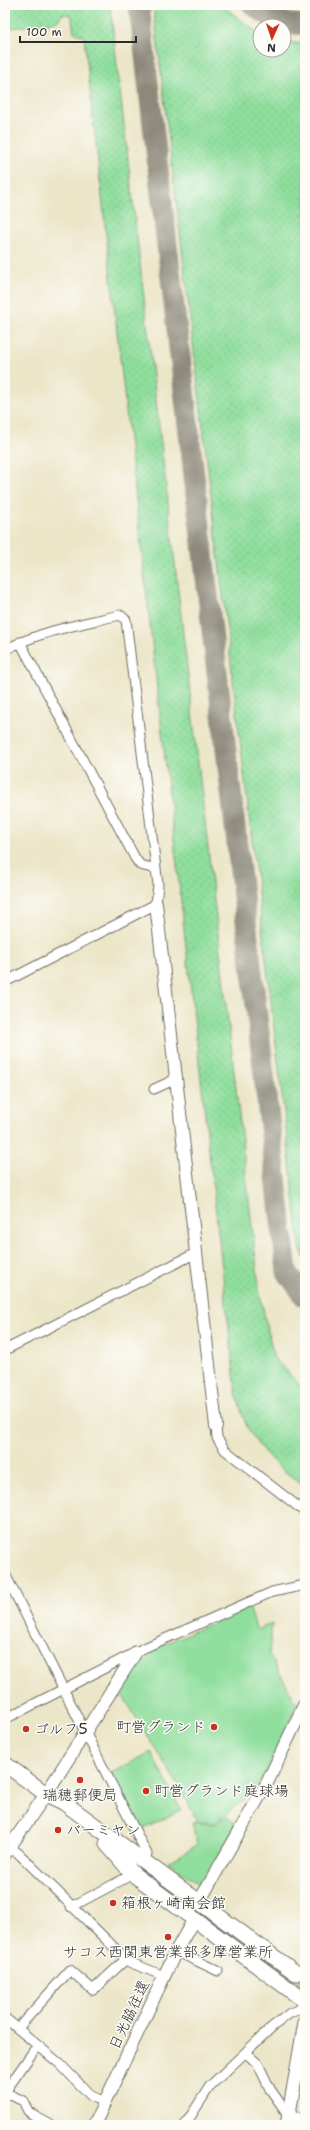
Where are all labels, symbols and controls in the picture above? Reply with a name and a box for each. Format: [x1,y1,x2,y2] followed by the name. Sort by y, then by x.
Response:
[20,18,136,44] scale bar
[252,18,292,58] north arrow
[26,24,62,40] text: 100 m
[266,40,276,55] text: N
[116,1717,206,1737] place label: 町営グランド
[34,1719,88,1739] place label: ゴルフ5
[209,1722,219,1732] marker: 町営グランド
[21,1724,31,1734] marker: ゴルフ5
[75,1775,85,1785] marker: 瑞穂郵便局
[154,1781,289,1801] place label: 町営グランド庭球場
[42,1785,118,1805] place label: 瑞穂郵便局
[141,1786,151,1796] marker: 町営グランド庭球場
[66,1820,141,1840] place label: バーミヤン
[53,1825,63,1835] marker: バーミヤン
[121,1893,226,1913] place label: 箱根ヶ崎南会館
[108,1898,118,1908] marker: 箱根ヶ崎南会館
[163,1932,173,1942] marker: サコス西関東営業部多摩営業所
[63,1942,273,1962] place label: サコス西関東営業部多摩営業所
[104,1977,154,2053] street label: 日光脇往還

